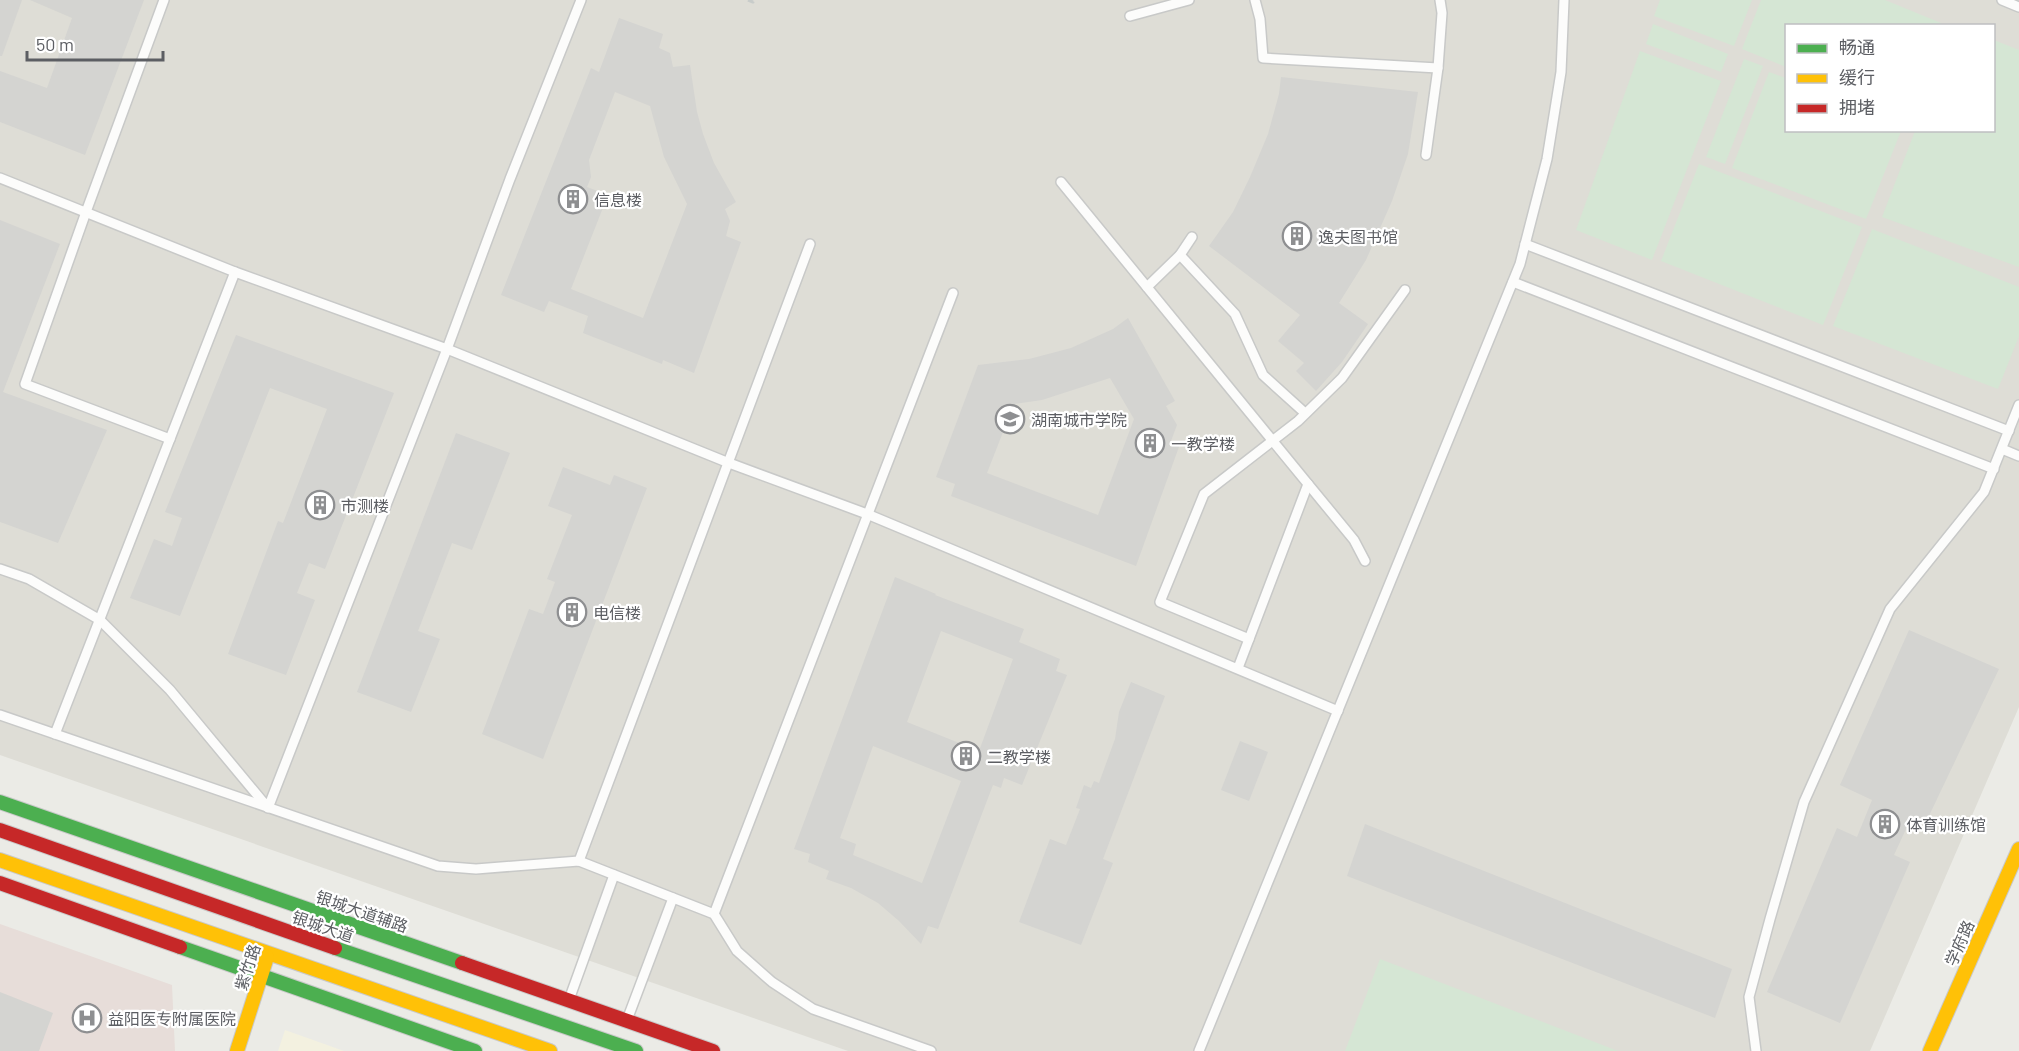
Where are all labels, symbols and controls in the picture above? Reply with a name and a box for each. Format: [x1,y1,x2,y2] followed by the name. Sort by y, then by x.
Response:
[27,24,164,62] scale bar
[1785,24,1995,132] legend
[36,33,74,55] text: 50 m
[1839,36,1875,58] text: 畅通
[1839,66,1875,88] text: 缓行
[1839,96,1875,118] text: 拥堵
[557,183,589,215] building icon: 信息楼
[594,190,642,209] place label: 信息楼
[1281,220,1313,252] building icon: 逸夫图书馆
[1318,227,1398,246] place label: 逸夫图书馆
[994,403,1026,435] school or university icon: 湖南城市学院
[1031,410,1127,429] place label: 湖南城市学院
[1134,427,1166,459] building icon: 一教学楼
[1171,434,1235,453] place label: 一教学楼
[304,489,336,521] building icon: 市测楼
[341,496,389,515] place label: 市测楼
[556,596,588,628] building icon: 电信楼
[593,603,641,622] place label: 电信楼
[950,740,982,772] building icon: 二教学楼
[987,747,1051,766] place label: 二教学楼
[1869,808,1901,840] building icon: 体育训练馆
[1906,815,1986,834] place label: 体育训练馆
[313,886,411,936] street label: 银城大道辅路
[290,907,356,945] street label: 银城大道
[1941,917,1977,969] street label: 学府路
[231,941,263,993] street label: 紫竹路
[71,1002,103,1034] hospital icon: 益阳医专附属医院
[108,1009,236,1028] place label: 益阳医专附属医院

